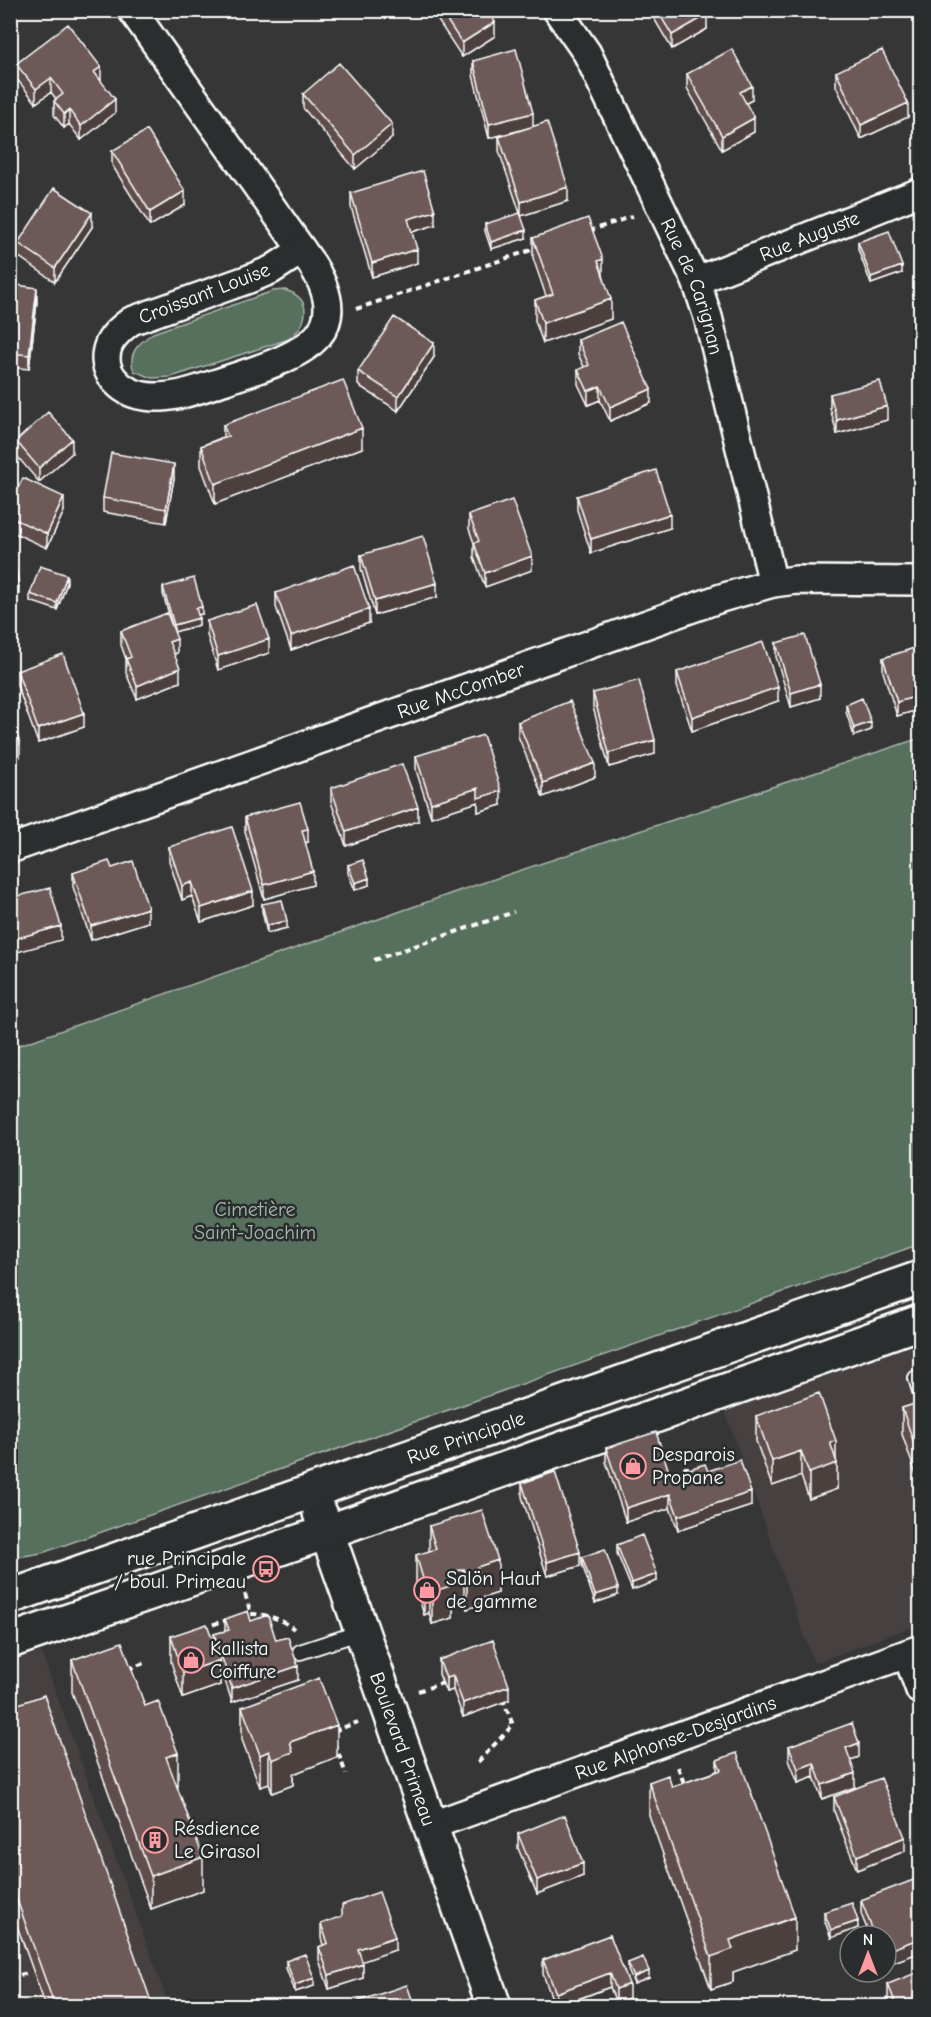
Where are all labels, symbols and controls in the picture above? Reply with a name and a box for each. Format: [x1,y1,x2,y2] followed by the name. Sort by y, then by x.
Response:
[756,206,863,267] street label: Rue Auguste
[656,215,728,357] street label: Rue de Carignan
[135,258,273,329] street label: Croissant Louise
[394,657,528,723] street label: Rue McComber
[194,1198,316,1244] park label: Cimetière Saint-Joachim
[404,1406,528,1469] street label: Rue Principale
[652,1443,735,1489] place label: Desparois Propane
[618,1451,648,1481] shop icon: Desparois Propane
[114,1547,246,1593] place label: rue Principale / boul. Primeau
[251,1554,281,1584] bus stop icon: rue Principale / boul. Primeau
[446,1567,542,1613] place label: Salön Haut de gamme
[412,1575,442,1605] shop icon: Salön Haut de gamme
[210,1637,276,1683] place label: Kallista Coiffure
[176,1645,206,1675] shop icon: Kallista Coiffure
[365,1669,440,1829] street label: Boulevard Primeau
[572,1691,779,1785] street label: Rue Alphonse-Desjardins
[174,1817,260,1863] place label: Résdience Le Girasol
[140,1825,170,1855] building icon: Résdience Le Girasol
[838,1924,898,1984] north arrow
[863,1931,873,1949] text: N

